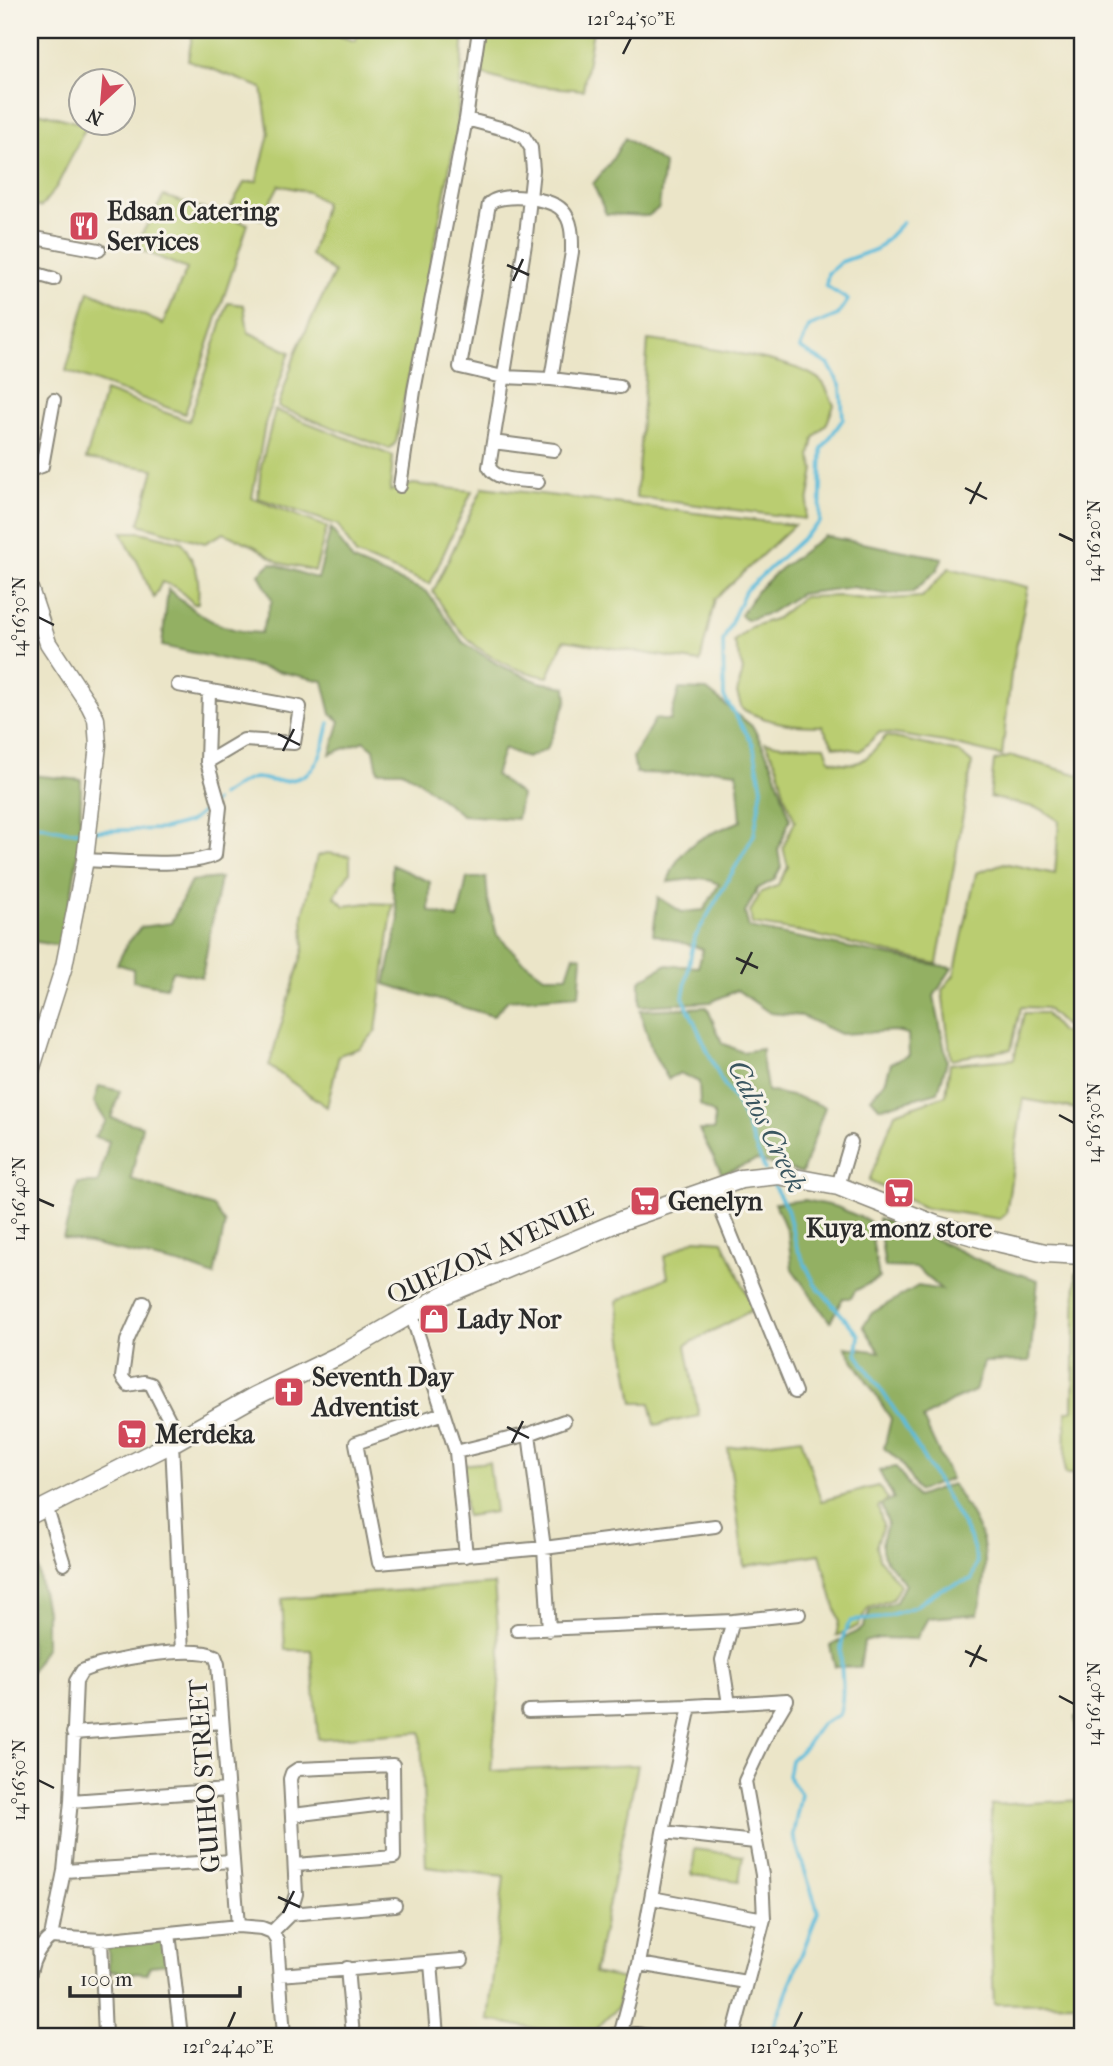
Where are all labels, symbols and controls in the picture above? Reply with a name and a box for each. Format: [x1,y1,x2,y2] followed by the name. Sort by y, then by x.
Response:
[587,9,675,30] text: 121°24'50"E
[66,66,136,136] north arrow
[83,103,106,129] text: N
[107,196,280,257] place label: Edsan Catering Services
[67,209,101,243] restaurant icon: Edsan Catering Services
[1084,499,1105,583] text: 14°16'20"N
[9,576,30,658] text: 14°16'30"N
[721,1054,814,1198] water label: Calios Creek
[1084,1082,1105,1164] text: 14°16'30"N
[9,1156,30,1241] text: 14°16'40"N
[882,1176,916,1210] supermarket icon: Kuya monz store
[628,1184,662,1218] supermarket icon: Genelyn
[668,1186,763,1217] place label: Genelyn
[382,1192,598,1311] street label: QUEZON AVENUE
[806,1213,992,1244] place label: Kuya monz store
[417,1302,451,1336] shop icon: Lady Nor
[457,1304,562,1335] place label: Lady Nor
[310,1362,455,1423] place label: Seventh Day Adventist
[272,1375,306,1409] church icon: Seventh Day Adventist
[115,1417,149,1451] supermarket icon: Merdeka
[155,1419,255,1450] place label: Merdeka
[1084,1661,1105,1746] text: 14°16'40"N
[182,1678,227,1874] street label: GUIHO STREET
[9,1739,30,1821] text: 14°16'50"N
[70,1954,240,1998] scale bar
[80,1967,133,1991] text: 100 m
[183,2037,273,2058] text: 121°24'40"E
[750,2037,838,2058] text: 121°24'30"E

